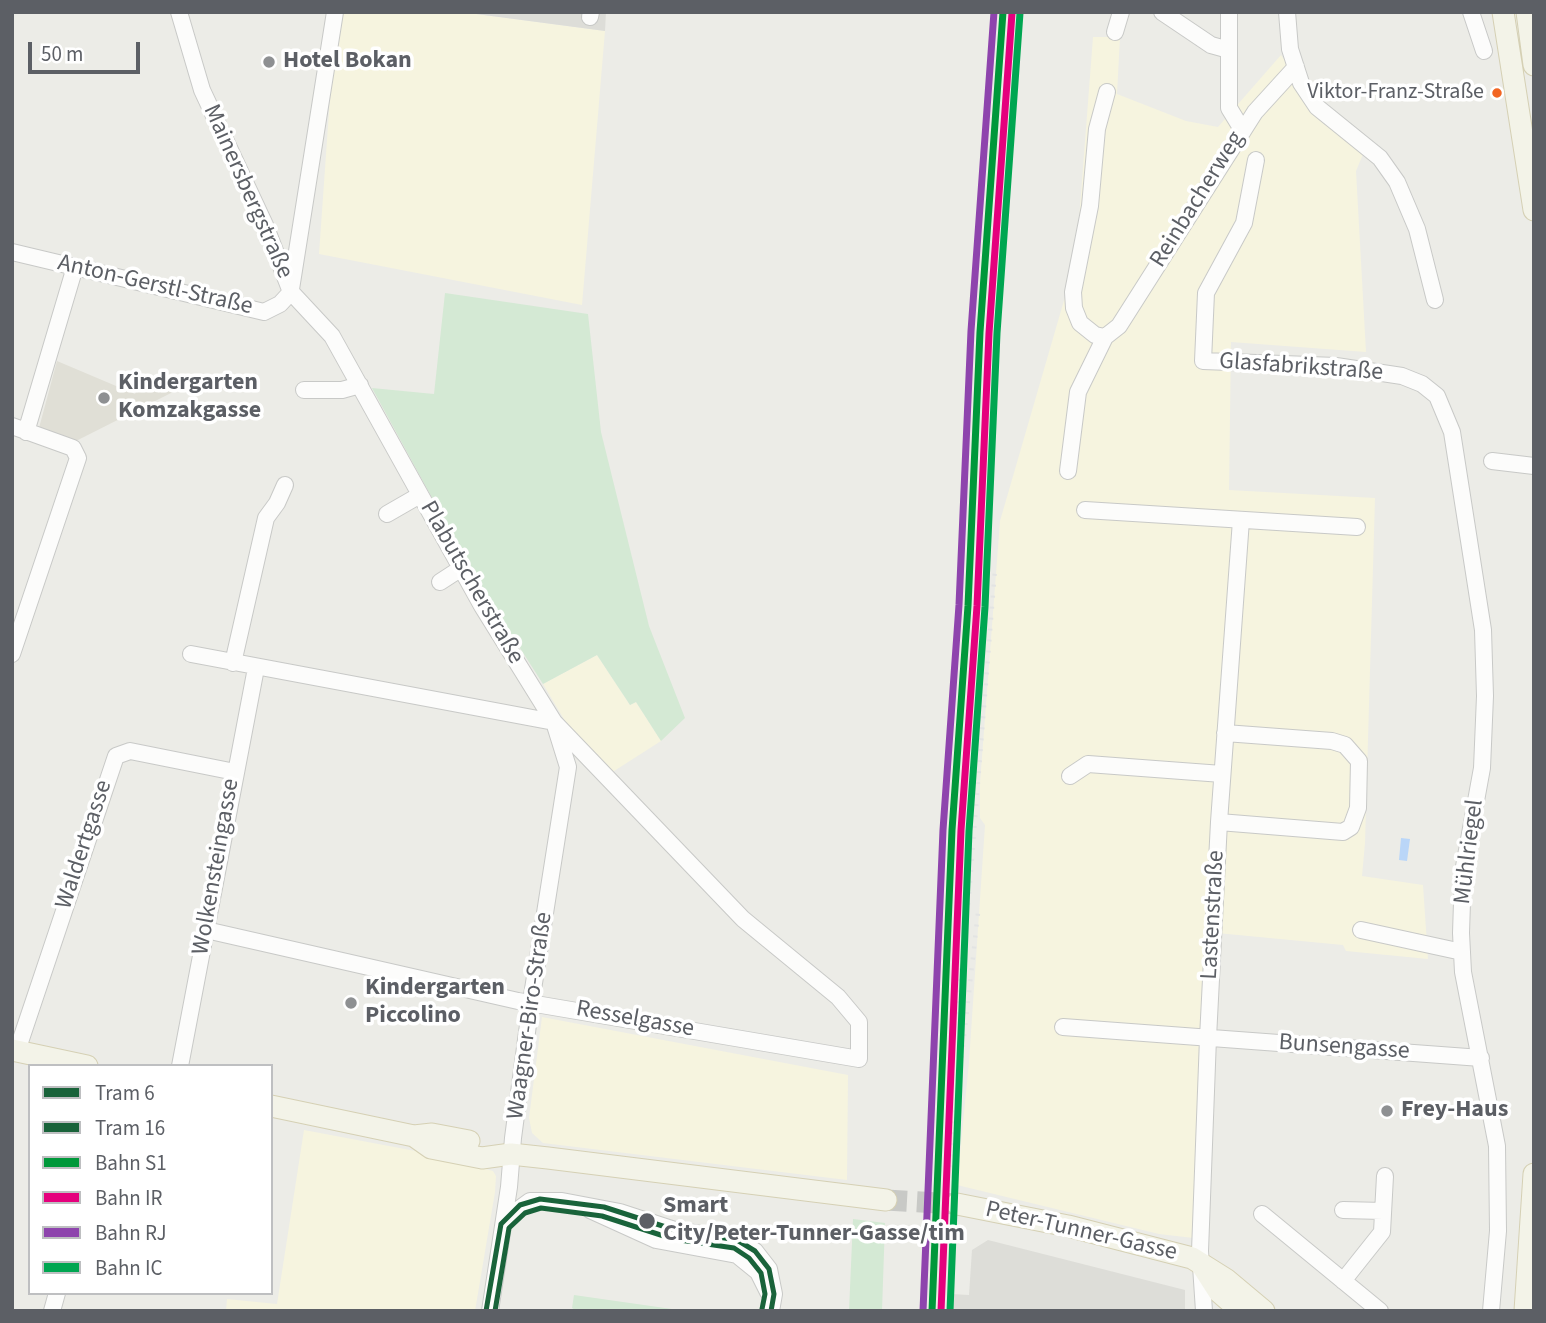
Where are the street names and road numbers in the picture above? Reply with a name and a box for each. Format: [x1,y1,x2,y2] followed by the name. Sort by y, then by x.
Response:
[196,101,298,283] street label: Mainersbergstraße
[1145,127,1251,273] street label: Reinbacherweg
[55,250,255,322] street label: Anton-Gerstl-Straße
[1218,348,1384,388] street label: Glasfabrikstraße
[413,496,529,670] street label: Plabutscherstraße
[51,777,119,913] street label: Waldertgasse
[187,777,247,957] street label: Wolkensteingasse
[1449,798,1491,906] street label: Mühlriegel
[1196,850,1232,980] street label: Lastenstraße
[502,910,560,1122] street label: Waagner-Biro-Straße
[574,995,696,1045] street label: Resselgasse
[1278,1029,1410,1067] street label: Bunsengasse
[982,1196,1180,1268] street label: Peter-Tunner-Gasse

